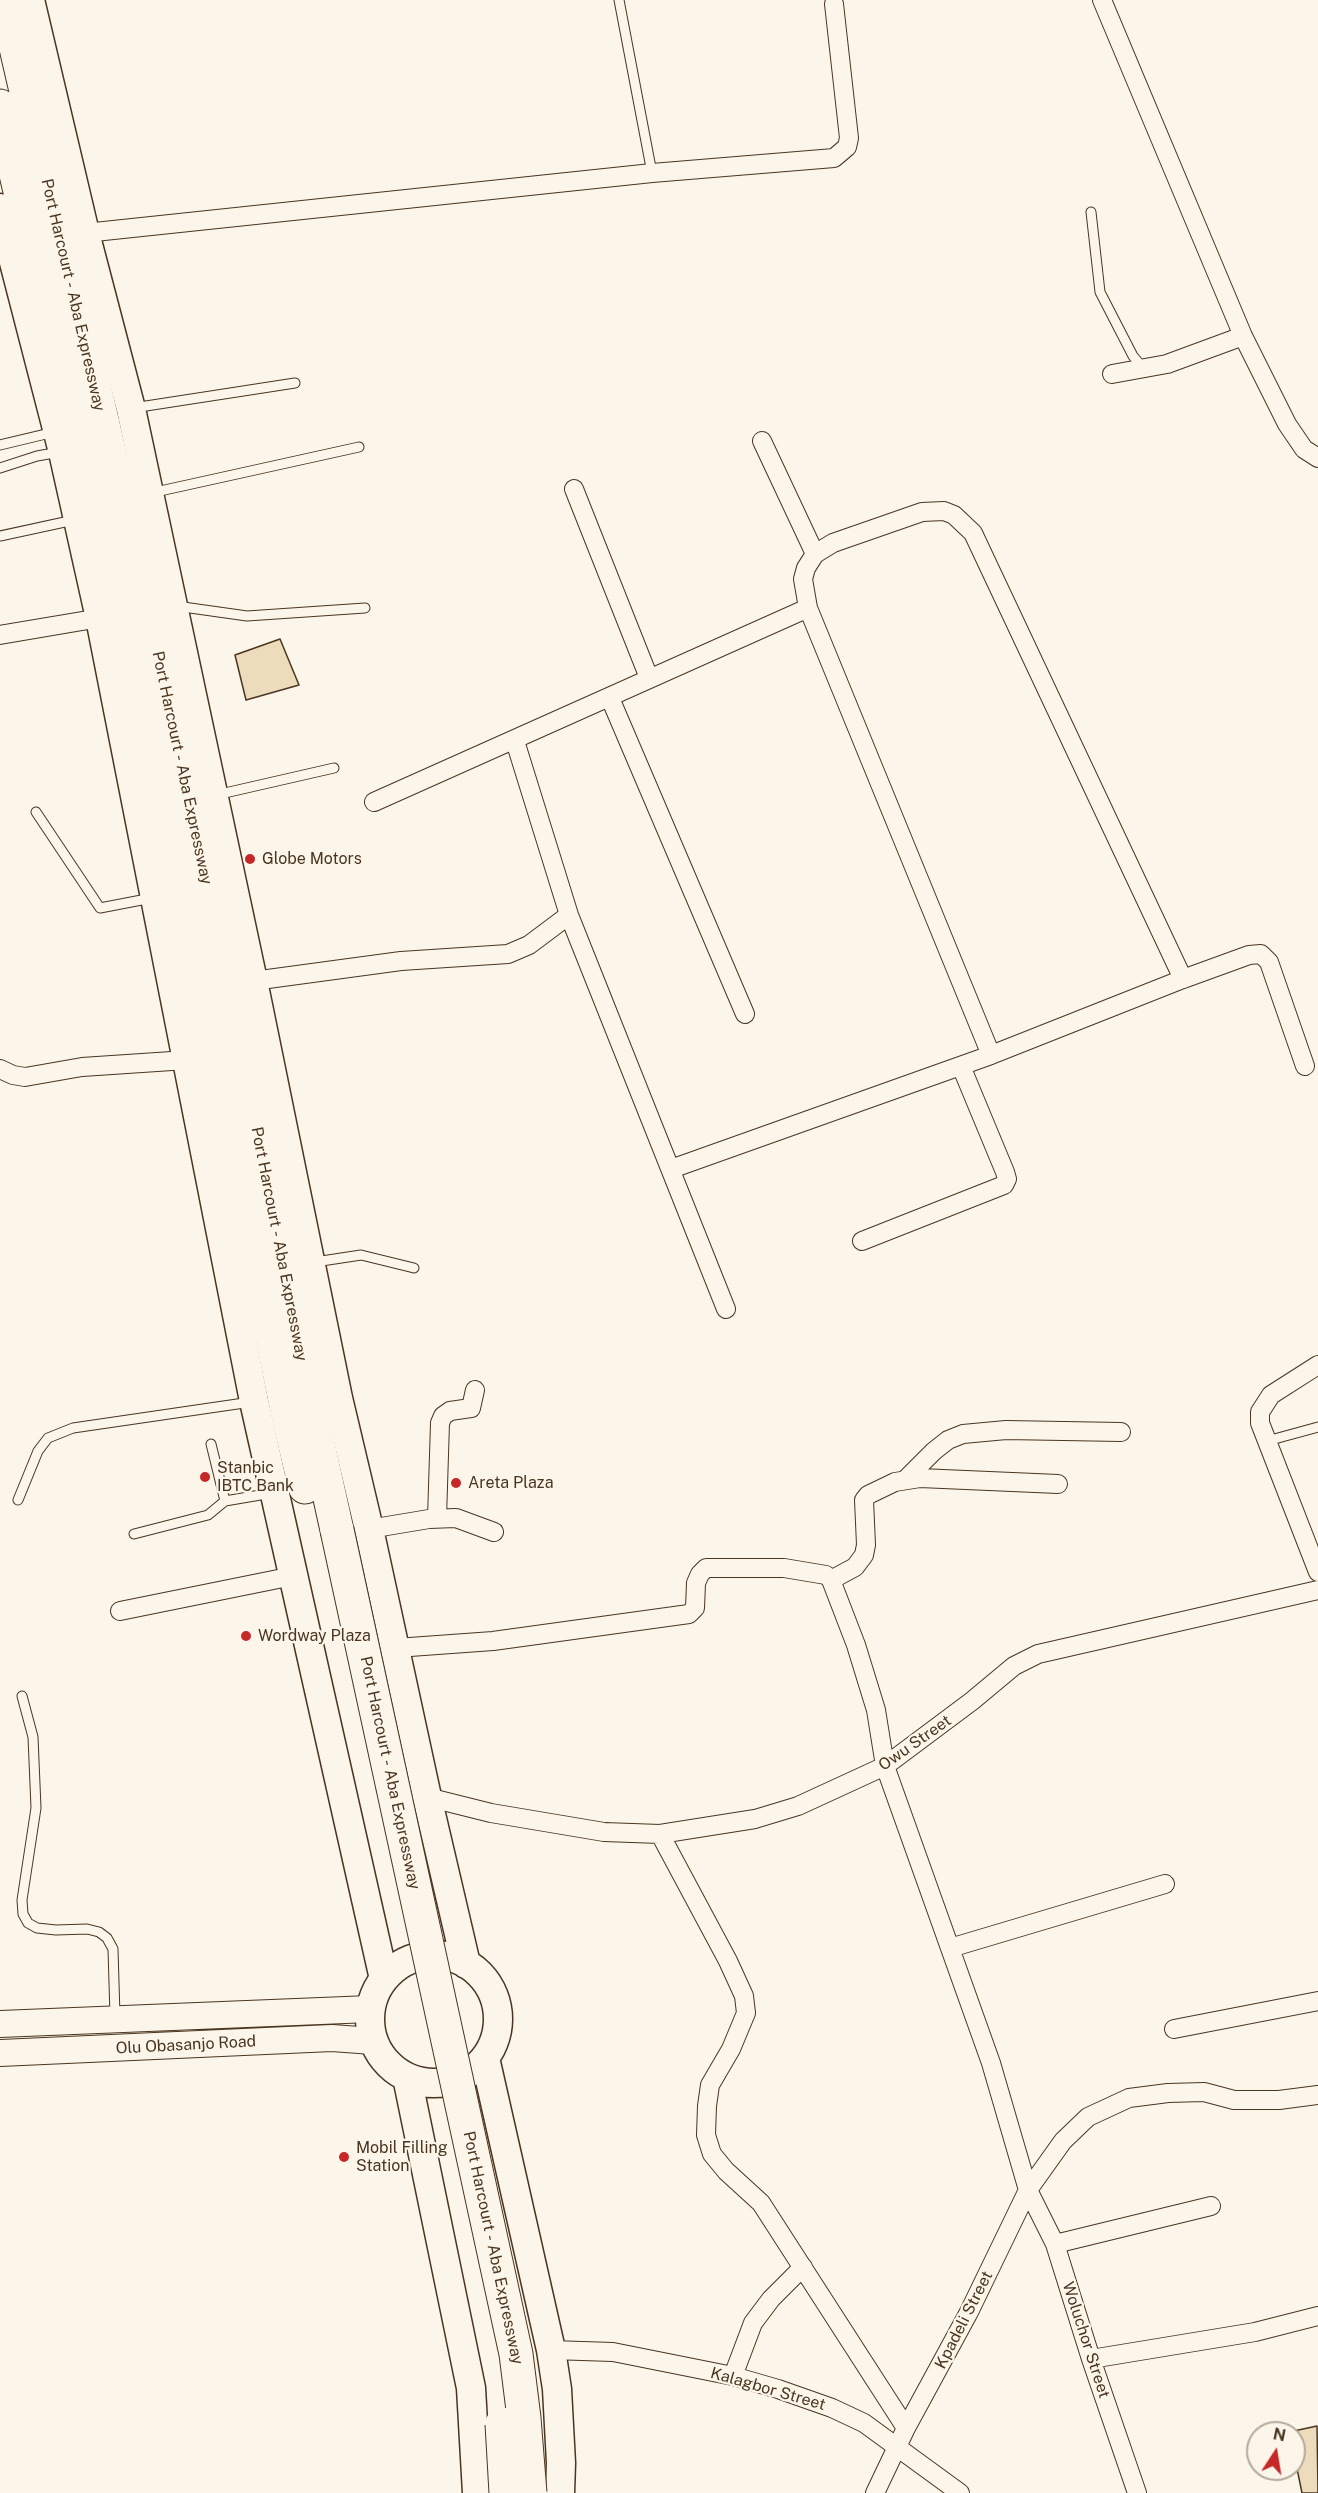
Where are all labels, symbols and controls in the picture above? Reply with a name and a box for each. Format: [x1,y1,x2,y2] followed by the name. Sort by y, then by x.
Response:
[37,177,109,413] street label: Port Harcourt - Aba Expressway
[148,650,216,886] street label: Port Harcourt - Aba Expressway
[262,849,362,869] place label: Globe Motors
[243,852,257,866] marker: Globe Motors
[247,1125,311,1363] street label: Port Harcourt - Aba Expressway
[217,1458,294,1496] place label: Stanbic IBTC Bank
[198,1470,212,1484] marker: Stanbic IBTC Bank
[468,1473,553,1493] place label: Areta Plaza
[449,1476,463,1490] marker: Areta Plaza
[258,1626,371,1646] place label: Wordway Plaza
[239,1629,253,1643] marker: Wordway Plaza
[356,1655,424,1891] street label: Port Harcourt - Aba Expressway
[875,1711,955,1775] street label: Owu Street
[115,2032,257,2058] street label: Olu Obasanjo Road
[459,2130,527,2366] street label: Port Harcourt - Aba Expressway
[356,2138,448,2176] place label: Mobil Filling Station
[337,2150,351,2164] marker: Mobil Filling Station
[931,2268,997,2372] street label: Kpadeli Street
[1058,2279,1114,2401] street label: Woluchor Street
[708,2363,828,2415] street label: Kalagbor Street
[1246,2421,1306,2481] north arrow
[1271,2424,1288,2445] text: N

